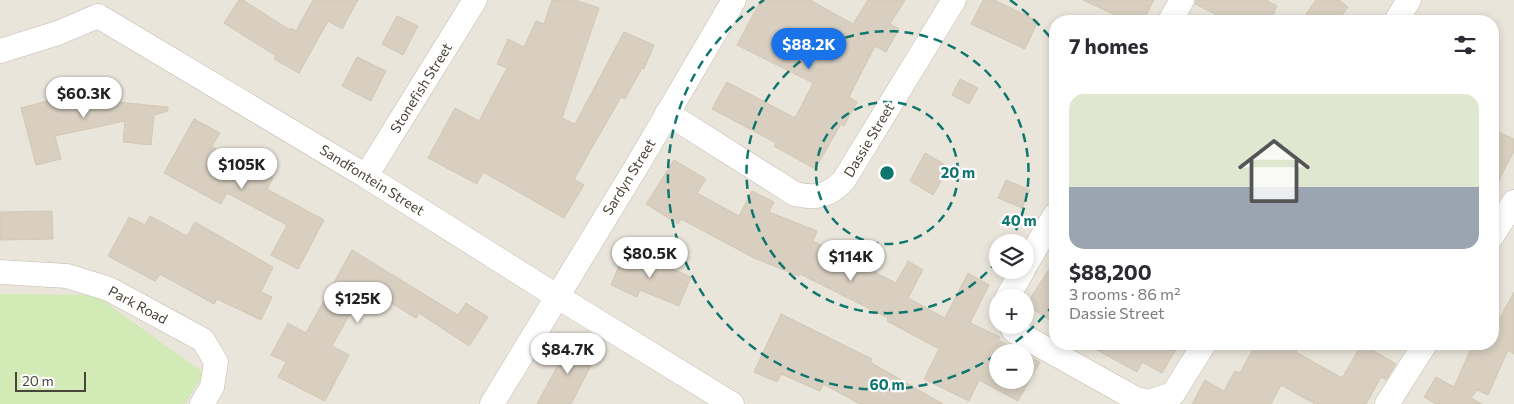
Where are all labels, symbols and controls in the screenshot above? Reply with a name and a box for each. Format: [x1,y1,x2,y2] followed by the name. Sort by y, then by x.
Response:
[768,28,850,70] pin: $88.2K
[1451,31,1479,59] icon: filters
[1069,33,1148,58] text: 7 homes
[782,34,836,53] text: $88.2K
[386,39,455,136] street label: Stonefish Street
[43,76,125,119] pin: $60.3K
[57,83,111,102] text: $60.3K
[840,99,898,180] street label: Dassie Street
[1229,126,1319,216] icon: home
[598,135,659,218] street label: Sardyn Street
[317,141,428,219] street label: Sandfontein Street
[207,148,277,190] pin: $105K
[218,154,266,173] text: $105K
[941,163,975,181] text: 20 m
[878,164,896,182] centre of rings
[1001,211,1037,229] text: 40 m
[989,234,1034,389] map controls
[989,234,1034,279] button: layers
[609,236,691,279] pin: $80.5K
[816,240,886,282] pin: $114K
[623,243,677,262] text: $80.5K
[829,246,873,265] text: $114K
[1069,259,1152,284] text: $88,200
[106,282,171,327] street label: Park Road
[323,282,393,324] pin: $125K
[1069,284,1180,303] text: 3 rooms · 86 m²
[335,288,381,307] text: $125K
[989,289,1034,334] button: +
[1069,303,1165,322] text: Dassie Street
[527,332,609,375] pin: $84.7K
[542,339,594,358] text: $84.7K
[989,344,1034,389] button: −
[15,369,86,392] scale bar
[22,372,54,389] text: 20 m
[869,375,905,393] text: 60 m

